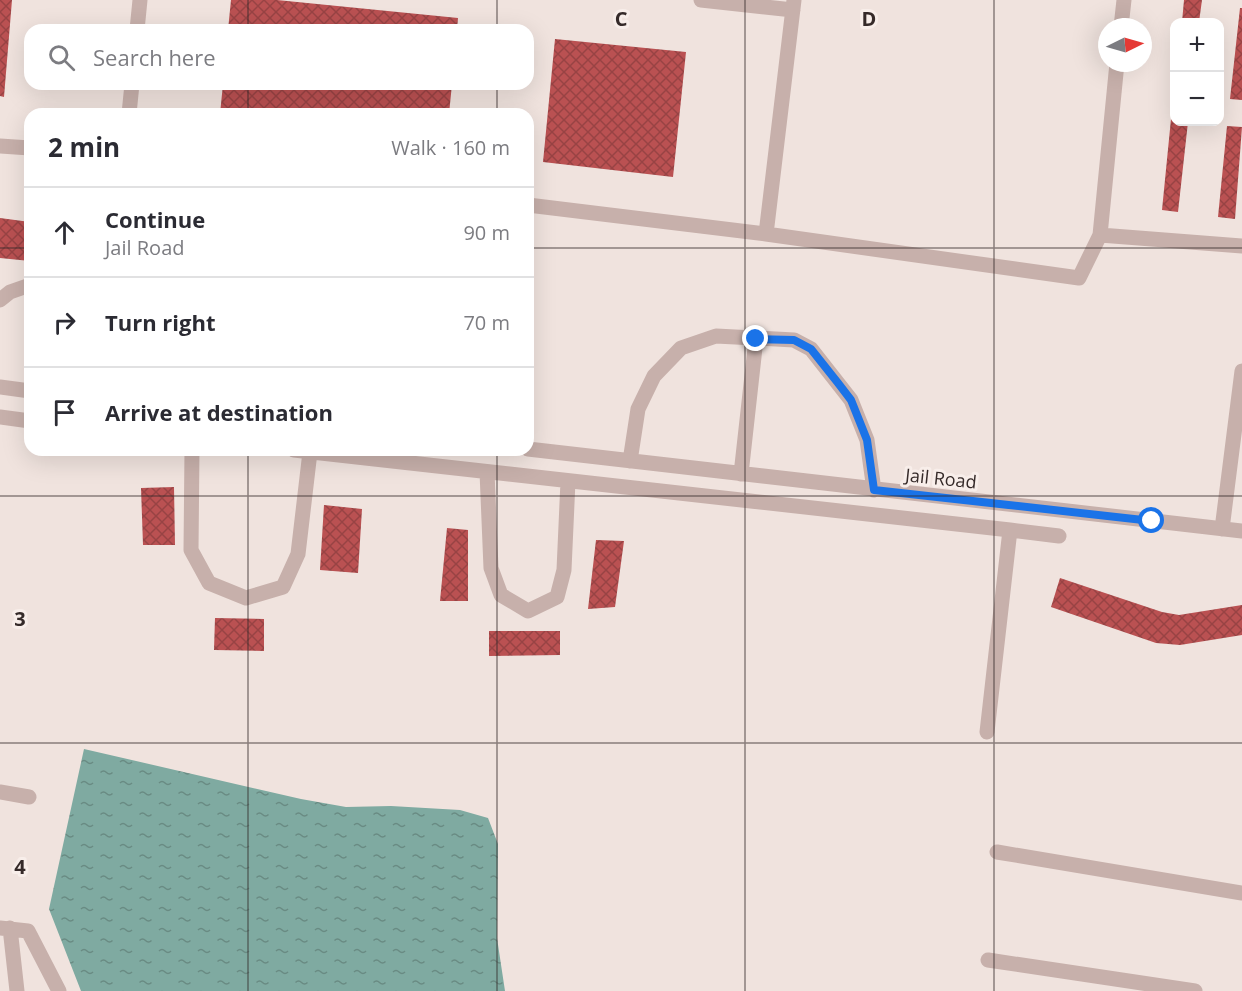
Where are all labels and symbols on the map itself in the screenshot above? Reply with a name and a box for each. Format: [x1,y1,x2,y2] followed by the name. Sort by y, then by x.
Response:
[615,5,628,32] text: C
[862,5,876,32] text: D
[1098,18,1152,72] north arrow
[742,325,768,351] route end
[902,462,978,494] street label: Jail Road
[1138,507,1164,533] route start
[14,605,26,632] text: 3
[14,853,26,880] text: 4

